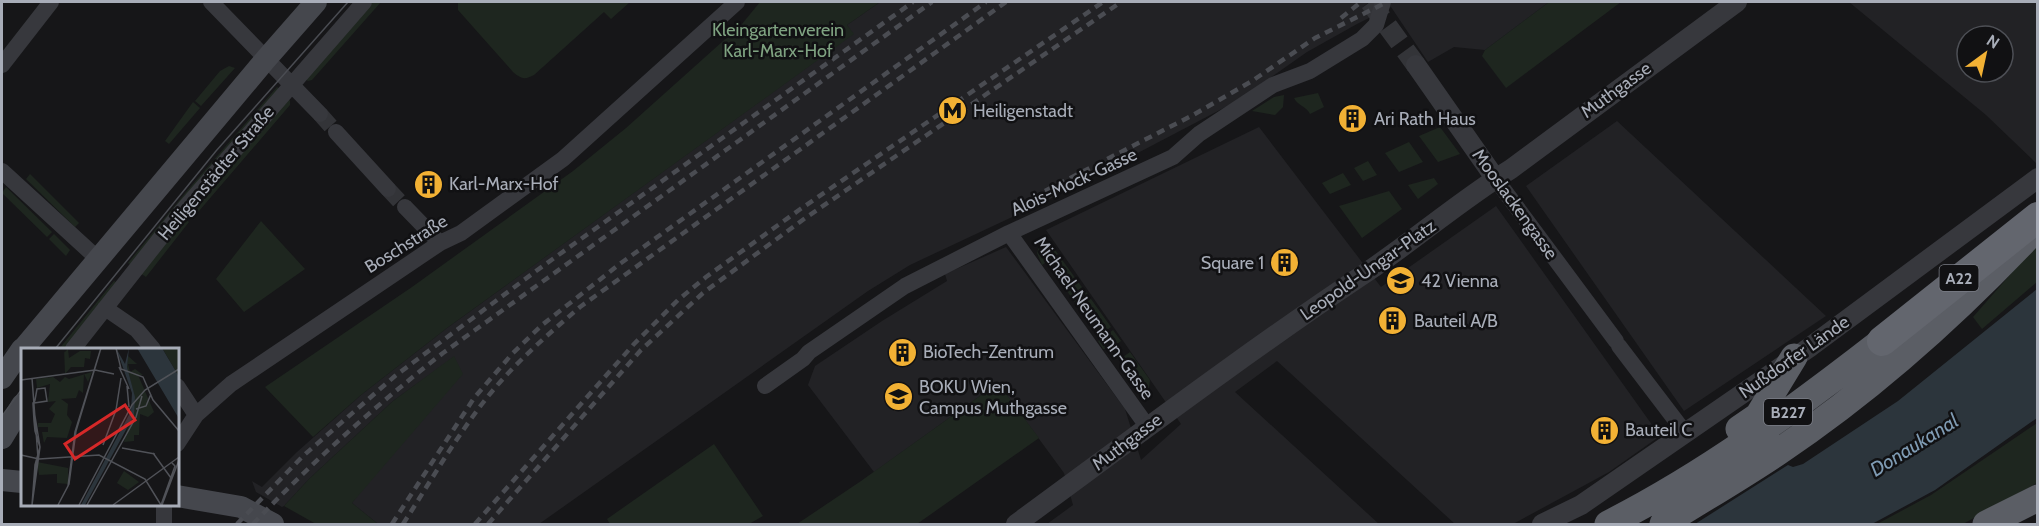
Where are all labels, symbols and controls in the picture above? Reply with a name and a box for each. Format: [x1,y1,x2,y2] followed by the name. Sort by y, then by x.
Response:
[712,19,844,62] park label: Kleingartenverein Karl-Marx-Hof
[1955,24,2015,84] north arrow
[1983,31,2003,53] text: N
[1577,57,1655,123] street label: Muthgasse
[936,95,968,127] metro station icon: Heiligenstadt
[973,100,1073,122] place label: Heiligenstadt
[153,101,279,245] street label: Heiligenstädter Straße
[1337,103,1369,135] building icon: Ari Rath Haus
[1374,108,1476,130] place label: Ari Rath Haus
[1007,143,1141,221] street label: Alois-Mock-Gasse
[1467,144,1563,264] street label: Mooslackengasse
[412,168,444,200] building icon: Karl-Marx-Hof
[449,173,559,195] place label: Karl-Marx-Hof
[361,210,451,278] street label: Boschstraße
[1296,215,1440,325] street label: Leopold-Ungar-Platz
[1029,232,1159,404] street label: Michael-Neumann-Gasse
[1269,247,1301,279] building icon: Square 1
[1201,252,1264,274] place label: Square 1
[1384,265,1416,297] school or university icon: 42 Vienna
[1940,265,1978,291] road number: A22
[1421,270,1499,292] place label: 42 Vienna
[1377,305,1409,337] building icon: Bauteil A/B
[1414,310,1498,332] place label: Bauteil A/B
[1735,311,1853,403] street label: Nußdorfer Lände
[886,336,918,368] building icon: BioTech-Zentrum
[923,341,1054,363] place label: BioTech-Zentrum
[21,348,178,505] inset map
[919,376,1067,419] place label: BOKU Wien, Campus Muthgasse
[882,381,914,413] school or university icon: BOKU Wien, Campus Muthgasse
[1764,399,1812,425] road number: B227
[1865,408,1963,482] water label: Donaukanal
[1088,409,1166,475] street label: Muthgasse
[1588,414,1620,446] building icon: Bauteil C
[1625,419,1692,441] place label: Bauteil C

